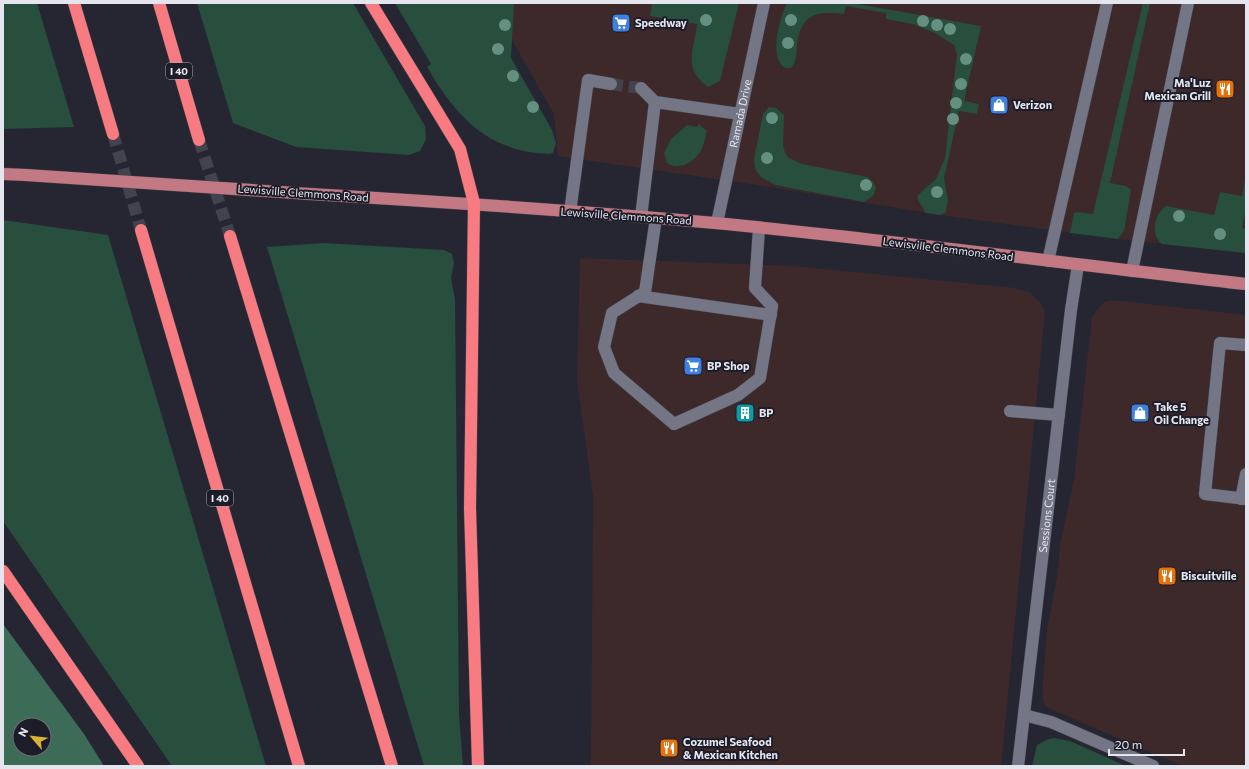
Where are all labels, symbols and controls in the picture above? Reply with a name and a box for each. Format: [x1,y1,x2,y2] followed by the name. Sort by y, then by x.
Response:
[610,12,632,34] supermarket icon: Speedway
[635,16,687,29] place label: Speedway
[166,63,192,79] road number: I 40
[1144,76,1211,102] place label: Ma'Luz Mexican Grill
[726,78,754,149] street label: Ramada Drive
[1214,78,1236,100] restaurant icon: Ma'Luz Mexican Grill
[988,94,1010,116] shop icon: Verizon
[1013,98,1052,111] place label: Verizon
[237,181,369,204] street label: Lewisville Clemmons Road
[560,204,692,227] street label: Lewisville Clemmons Road
[882,234,1014,263] street label: Lewisville Clemmons Road
[682,355,704,377] supermarket icon: BP Shop
[707,359,750,372] place label: BP Shop
[1154,400,1209,426] place label: Take 5 Oil Change
[734,402,756,424] building icon: BP
[1129,402,1151,424] shop icon: Take 5 Oil Change
[759,406,773,419] place label: BP
[1036,477,1057,553] street label: Sessions Court
[207,490,233,506] road number: I 40
[1156,565,1178,587] restaurant icon: Biscuitville
[1181,569,1237,582] place label: Biscuitville
[12,717,52,757] north arrow
[15,725,30,739] text: N
[1109,731,1184,757] scale bar
[683,735,778,761] place label: Cozumel Seafood & Mexican Kitchen
[658,737,680,759] restaurant icon: Cozumel Seafood & Mexican Kitchen
[1115,737,1142,751] text: 20 m

